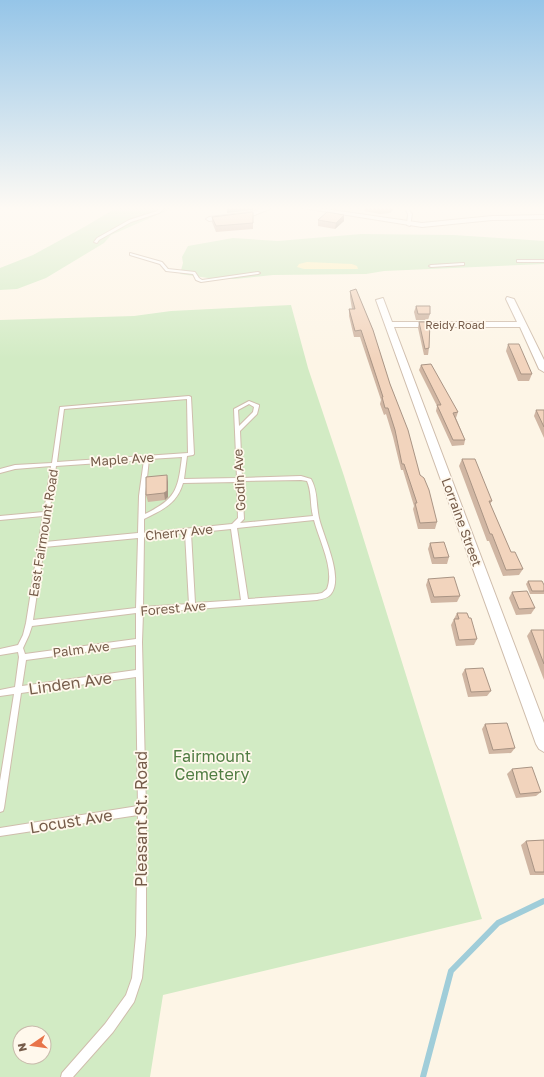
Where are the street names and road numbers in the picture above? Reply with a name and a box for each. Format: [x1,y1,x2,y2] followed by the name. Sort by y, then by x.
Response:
[425,318,485,331] street label: Reidy Road
[90,449,154,469] street label: Maple Ave
[229,449,249,511] street label: Godin Ave
[25,468,61,598] street label: East Fairmount Road
[439,475,485,569] street label: Lorraine Street
[144,520,214,544] street label: Cherry Ave
[140,597,206,619] street label: Forest Ave
[52,638,110,660] street label: Palm Ave
[27,667,113,699] street label: Linden Ave
[131,751,151,887] street label: Pleasant St. Road
[28,805,114,837] street label: Locust Ave

